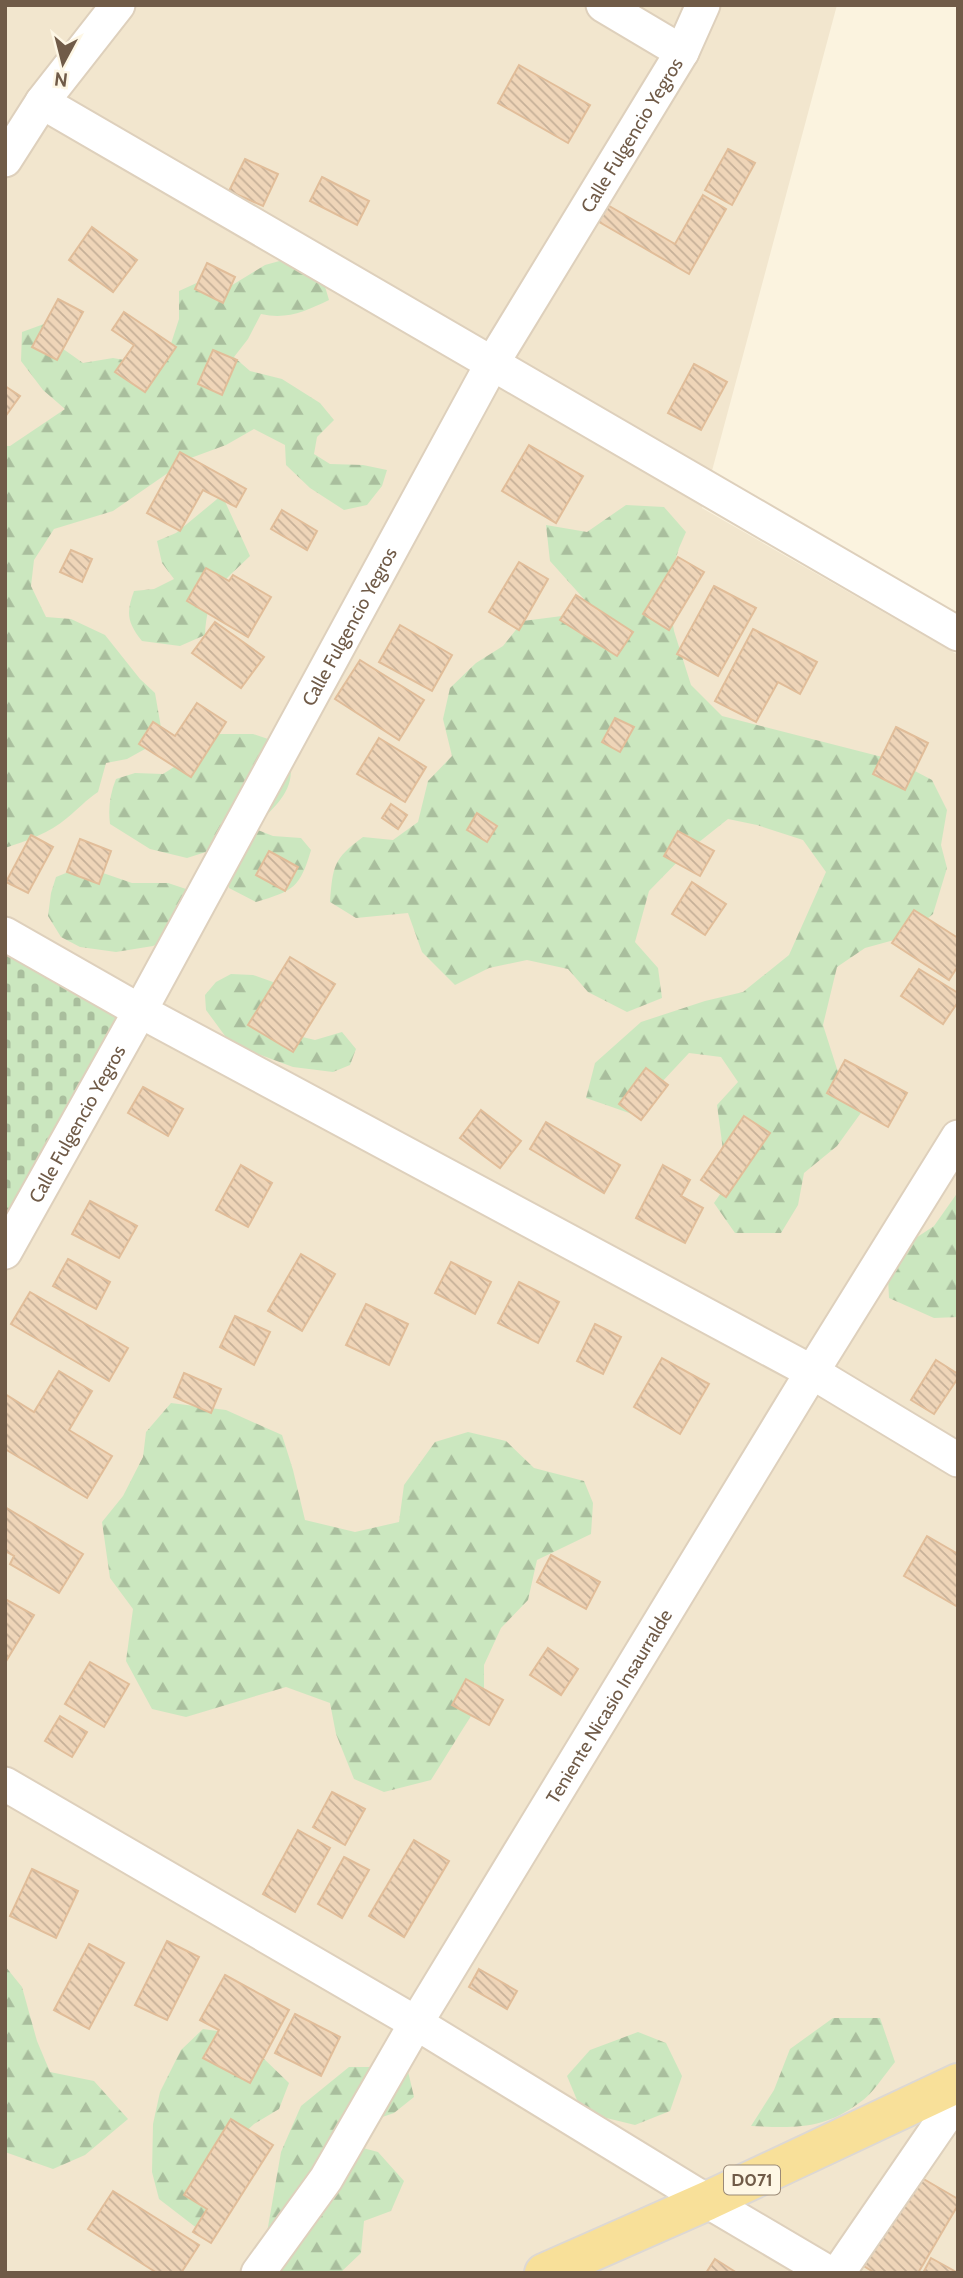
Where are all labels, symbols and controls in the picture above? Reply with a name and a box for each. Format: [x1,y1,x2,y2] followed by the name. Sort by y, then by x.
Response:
[28,28,98,98] north arrow
[576,53,688,217] street label: Calle Fulgencio Yegros
[53,67,69,92] text: N
[297,543,402,710] street label: Calle Fulgencio Yegros
[24,1041,131,1207] street label: Calle Fulgencio Yegros
[541,1605,677,1808] street label: Teniente Nicasio Insaurralde
[724,2166,780,2194] road number: D071

